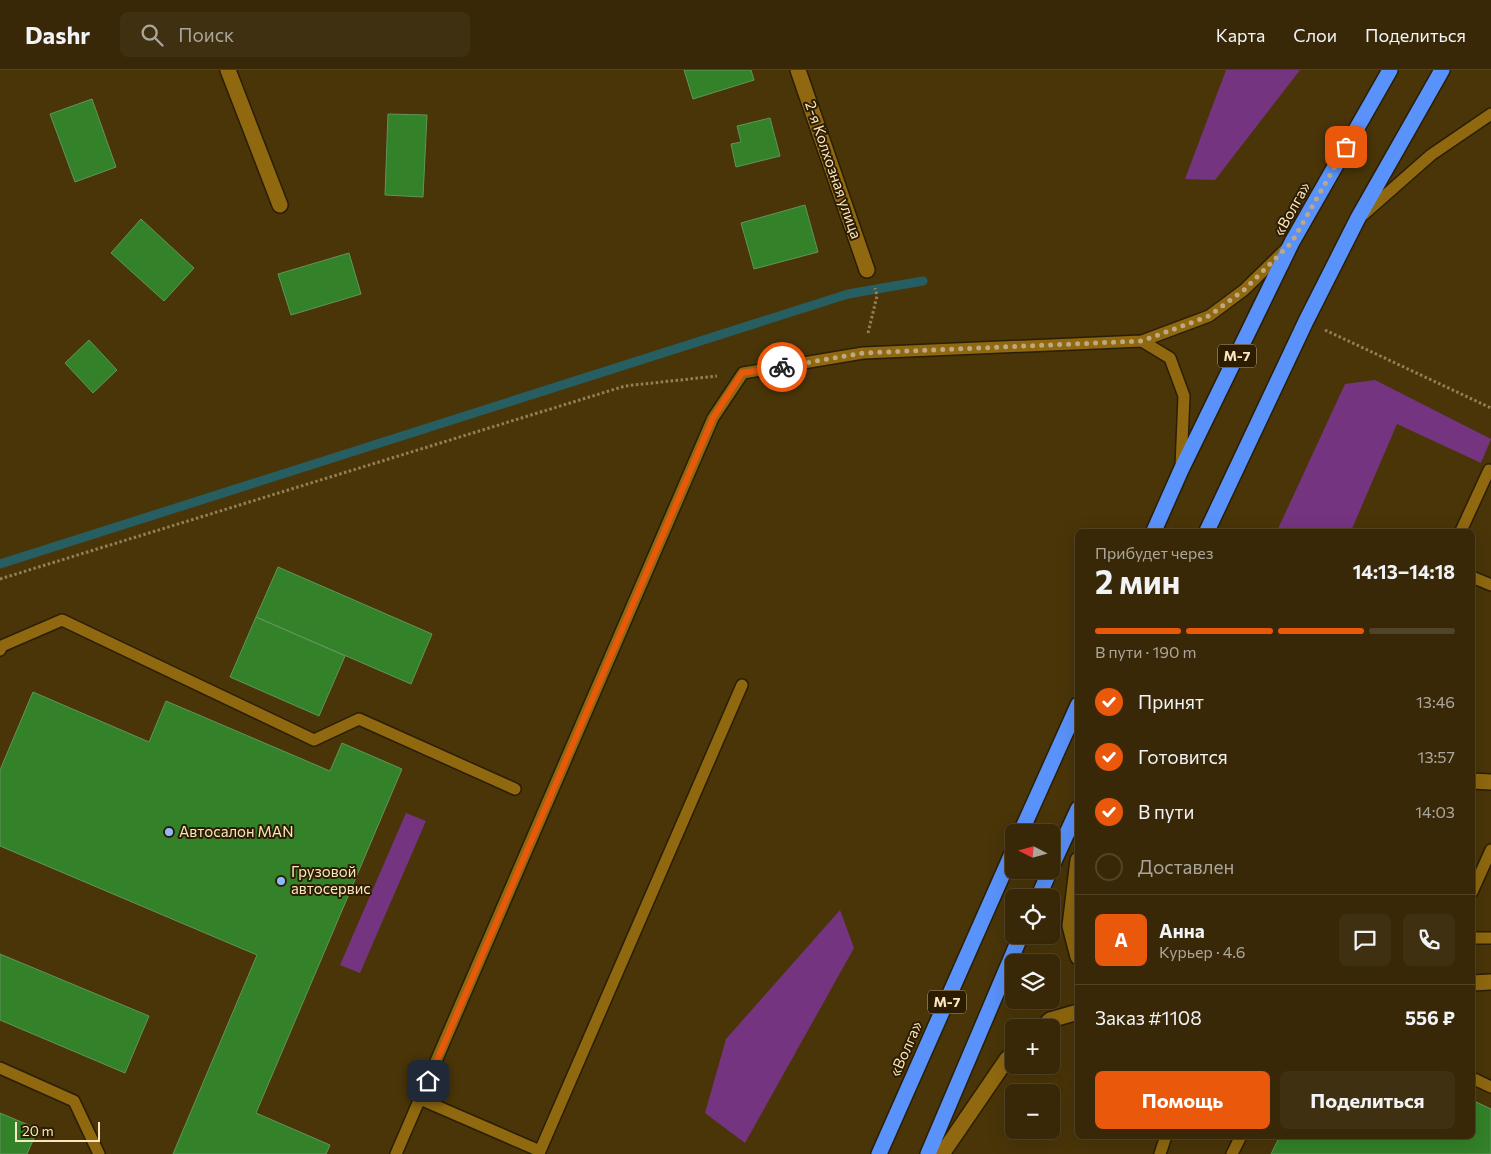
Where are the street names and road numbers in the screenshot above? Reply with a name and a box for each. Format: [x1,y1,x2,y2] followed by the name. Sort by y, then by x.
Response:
[802,98,866,241] street label: 2-я Колхозная улица
[1269,178,1313,239] street label: «Волга»
[1218,344,1256,368] road number: М-7
[928,990,966,1014] road number: М-7
[885,1018,925,1079] street label: «Волга»

